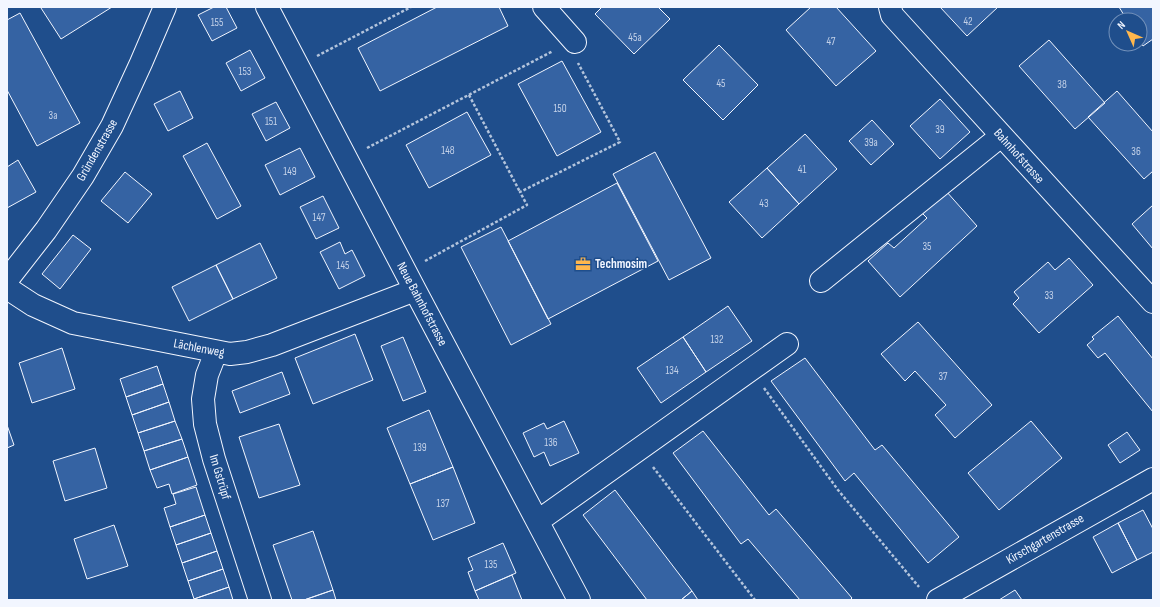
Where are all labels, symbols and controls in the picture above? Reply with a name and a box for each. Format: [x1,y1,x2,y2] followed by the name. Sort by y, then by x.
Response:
[1108,12,1148,52] north arrow
[963,15,973,28] house number: 42
[211,16,223,29] house number: 155
[1115,19,1128,32] text: N
[628,31,642,44] house number: 45a
[827,35,836,48] house number: 47
[239,65,252,78] house number: 153
[716,77,726,90] house number: 45
[1057,78,1067,91] house number: 38
[553,102,567,115] house number: 150
[49,109,57,122] house number: 3a
[265,115,277,128] house number: 151
[73,116,121,184] street label: Gründenstrasse
[935,123,945,136] house number: 39
[990,125,1048,187] street label: Bahnhofstrasse
[864,136,878,149] house number: 39a
[441,144,455,157] house number: 148
[1131,145,1141,158] house number: 36
[798,163,806,176] house number: 41
[283,165,297,178] house number: 149
[759,197,769,210] house number: 43
[313,211,326,224] house number: 147
[922,240,932,253] house number: 35
[574,255,592,273] office icon: Techmosim
[595,256,648,272] place label: Techmosim
[337,259,349,272] house number: 145
[393,259,451,349] street label: Neue Bahnhofstrasse
[1044,289,1054,302] house number: 33
[710,333,724,346] house number: 132
[172,335,226,361] street label: Lächlenweg
[665,364,679,377] house number: 134
[938,370,948,383] house number: 37
[544,436,558,449] house number: 136
[413,441,427,454] house number: 139
[206,452,235,502] street label: Im Gstrüpf
[437,497,450,510] house number: 137
[1003,510,1087,568] street label: Kirschgartenstrasse
[485,558,497,571] house number: 135

